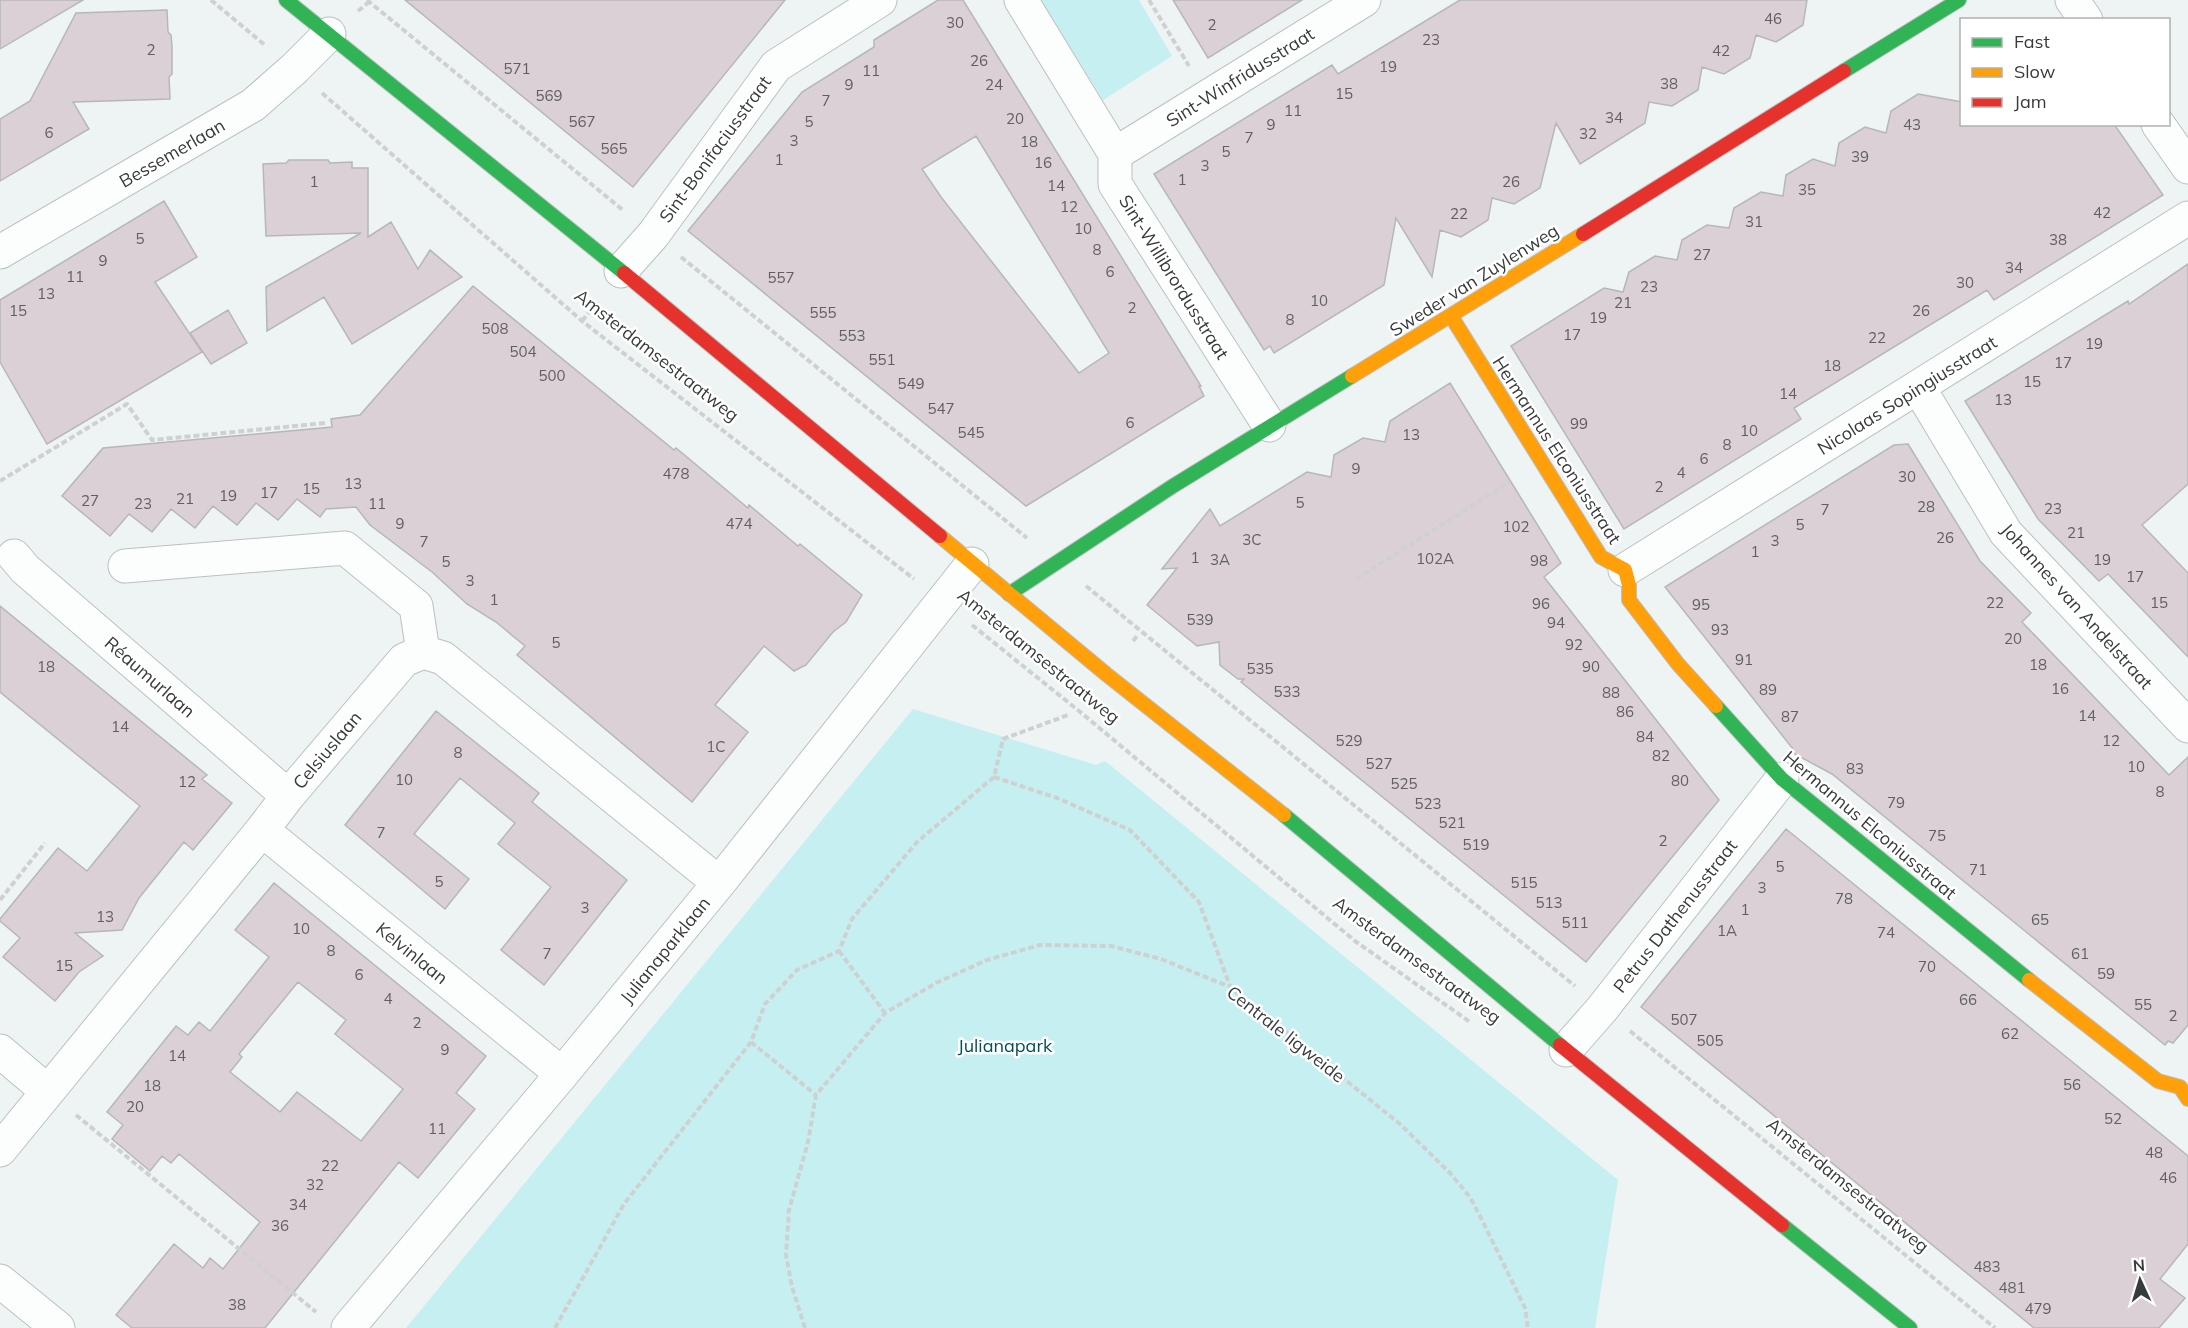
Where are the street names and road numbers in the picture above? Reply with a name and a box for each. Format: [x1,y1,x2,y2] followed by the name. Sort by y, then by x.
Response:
[1162,22,1318,132] street label: Sint-Winfridusstraat
[654,71,776,227] street label: Sint-Bonifaciusstraat
[115,113,229,193] street label: Bessemerlaan
[1114,190,1234,364] street label: Sint-Willibrordusstraat
[1385,219,1563,341] street label: Sweder van Zuylenweg
[570,284,744,426] street label: Amsterdamsestraatweg
[1813,330,2001,460] street label: Nicolaas Sopingiusstraat
[1488,352,1626,548] street label: Hermannus Elconiusstraat
[1996,518,2158,694] street label: Johannes van Andelstraat
[953,583,1125,729] street label: Amsterdamsestraatweg
[100,631,200,723] street label: Réaumurlaan
[288,706,366,794] street label: Celsiuslaan
[1779,746,1961,904] street label: Hermannus Elconiusstraat
[1608,835,1742,997] street label: Petrus Dathenusstraat
[1328,891,1506,1029] street label: Amsterdamsestraatweg
[615,892,715,1008] street label: Julianaparklaan
[371,917,453,989] street label: Kelvinlaan
[1222,981,1350,1087] street label: Centrale ligweide
[1762,1112,1934,1258] street label: Amsterdamsestraatweg

